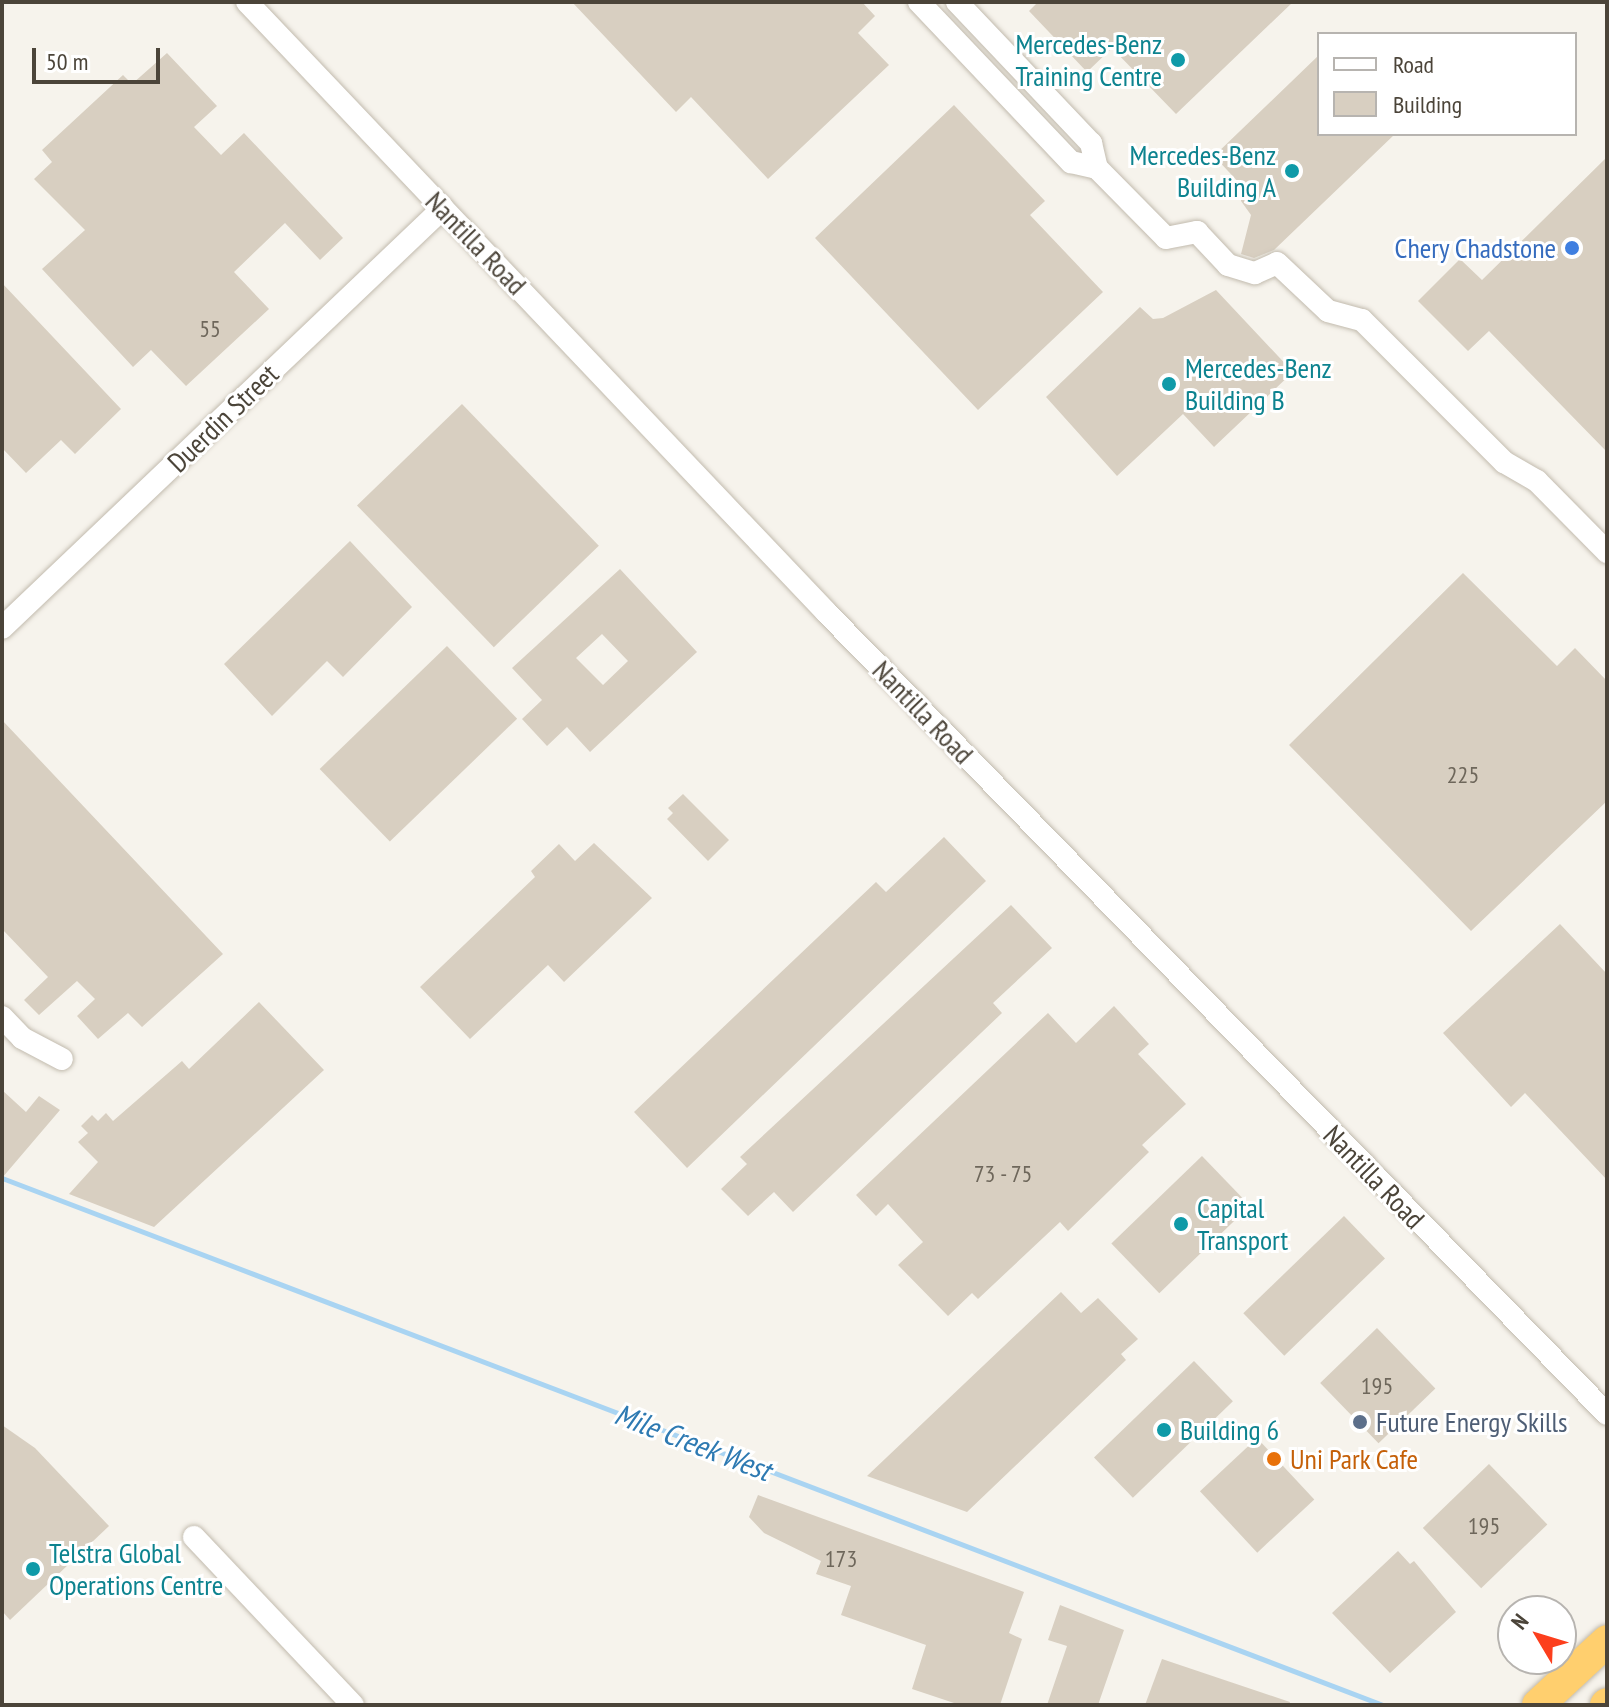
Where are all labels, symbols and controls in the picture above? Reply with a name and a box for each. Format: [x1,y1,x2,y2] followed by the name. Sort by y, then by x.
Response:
[1015,27,1162,93] place label: Mercedes-Benz Training Centre
[36,32,164,82] scale bar
[1317,32,1577,136] legend
[46,46,88,77] text: 50 m
[1393,49,1434,80] text: Road
[1169,51,1187,69] marker: Mercedes-Benz Training Centre
[1393,89,1462,120] text: Building
[1129,138,1276,204] place label: Mercedes-Benz Building A
[1283,162,1301,180] marker: Mercedes-Benz Building A
[419,184,533,302] street label: Nantilla Road
[1394,231,1556,265] place label: Chery Chadstone
[1563,239,1581,257] marker: Chery Chadstone
[199,315,221,343] house number: 55
[1185,351,1332,417] place label: Mercedes-Benz Building B
[161,357,285,479] street label: Duerdin Street
[1160,375,1178,393] marker: Mercedes-Benz Building B
[866,653,980,771] street label: Nantilla Road
[1447,761,1479,789] house number: 225
[1317,1118,1431,1236] street label: Nantilla Road
[973,1160,1033,1188] house number: 73 - 75
[1197,1191,1288,1257] place label: Capital Transport
[1172,1215,1190,1233] marker: Capital Transport
[1361,1372,1393,1400] house number: 195
[609,1396,777,1488] water label: Mile Creek West
[1376,1405,1568,1439] place label: Future Energy Skills
[1180,1413,1279,1447] place label: Building 6
[1351,1413,1369,1431] marker: Future Energy Skills
[1155,1421,1173,1439] marker: Building 6
[1290,1442,1419,1476] place label: Uni Park Cafe
[1265,1450,1283,1468] marker: Uni Park Cafe
[1468,1512,1500,1540] house number: 195
[49,1536,223,1602] place label: Telstra Global Operations Centre
[825,1545,857,1573] house number: 173
[24,1560,42,1578] marker: Telstra Global Operations Centre
[1497,1595,1577,1675] north arrow
[1505,1608,1534,1635] text: N

